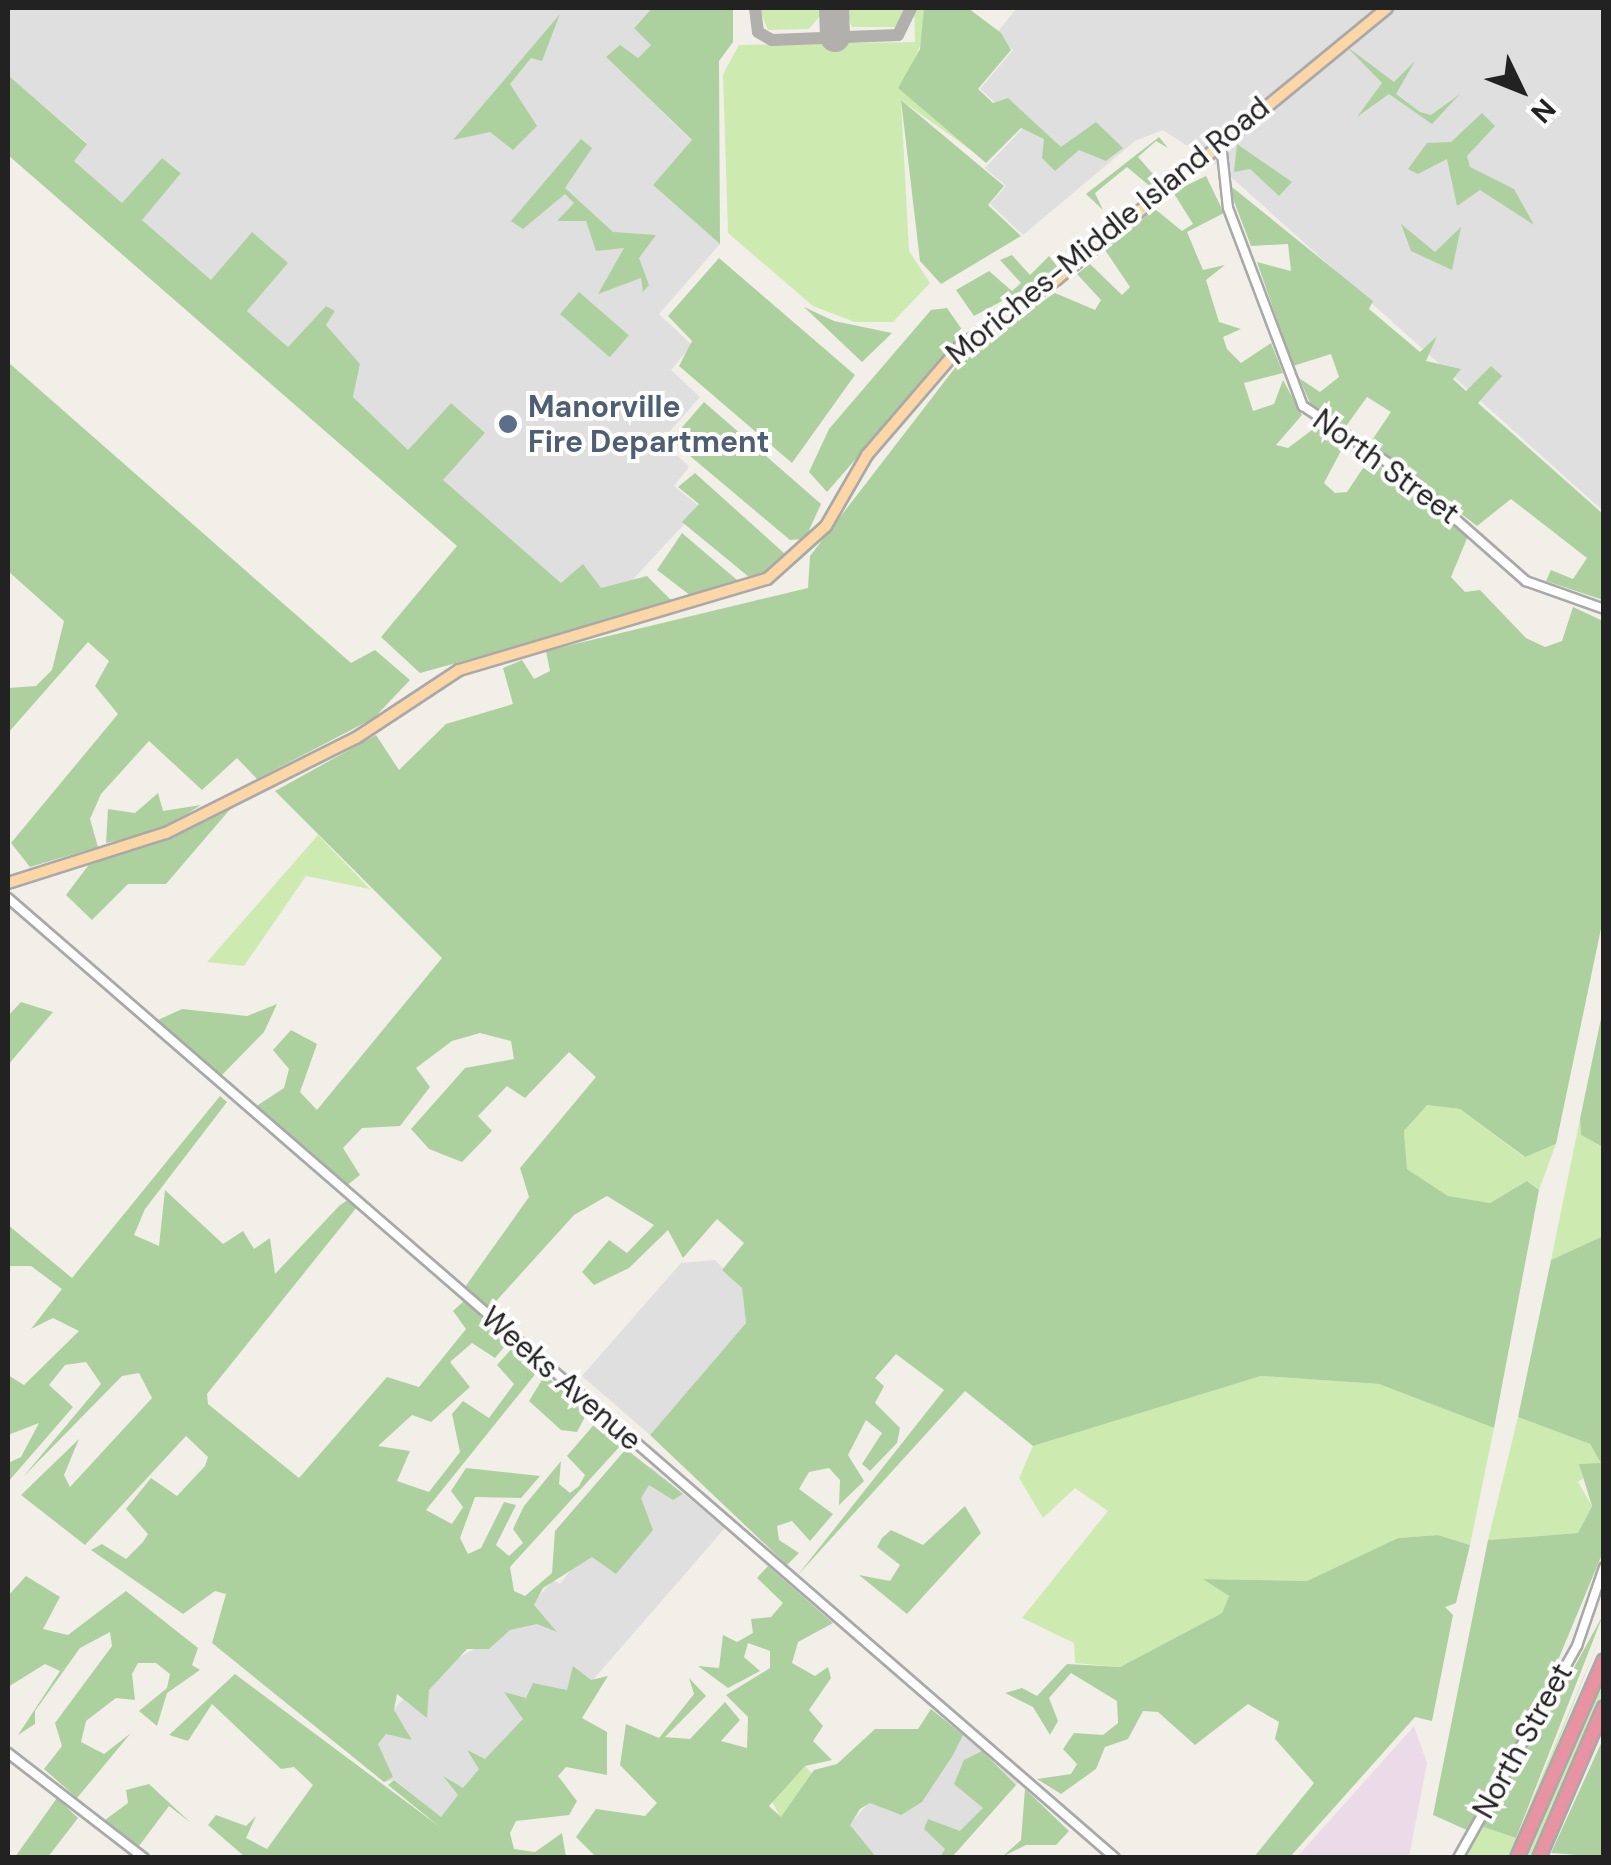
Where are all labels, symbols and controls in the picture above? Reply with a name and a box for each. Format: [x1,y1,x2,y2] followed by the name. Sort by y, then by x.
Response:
[1471,40,1571,140] north arrow
[939,90,1277,372] street label: Moriches-Middle Island Road
[1523,91,1564,131] text: N
[528,389,770,460] place label: Manorville Fire Department
[1306,402,1466,532] street label: North Street
[497,413,519,435] marker: Manorville Fire Department
[473,1300,649,1458] street label: Weeks Avenue
[1466,1657,1580,1825] street label: North Street

